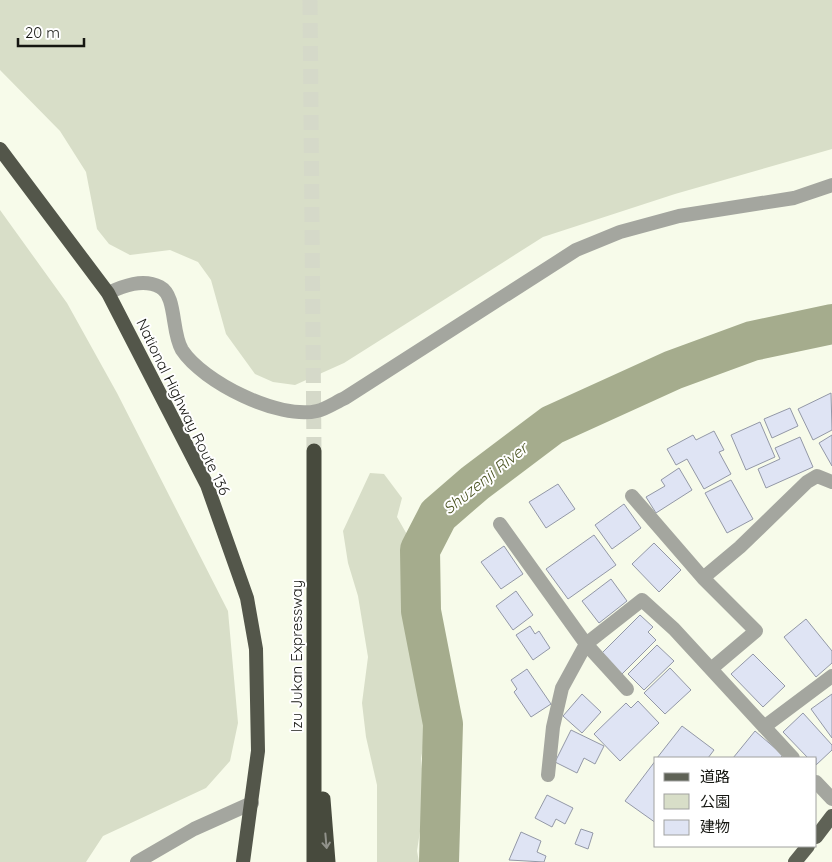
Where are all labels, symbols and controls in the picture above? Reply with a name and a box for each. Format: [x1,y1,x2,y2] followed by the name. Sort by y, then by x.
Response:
[18,15,84,47] scale bar
[25,23,60,42] text: 20 m
[132,315,235,498] street label: National Highway Route 136
[439,437,533,518] water label: Shuzenji River
[287,580,306,732] street label: Izu Jukan Expressway
[654,757,817,847] legend
[700,767,730,786] text: 道路
[700,792,730,811] text: 公園
[700,817,730,836] text: 建物
[322,833,331,849] one-way arrow

